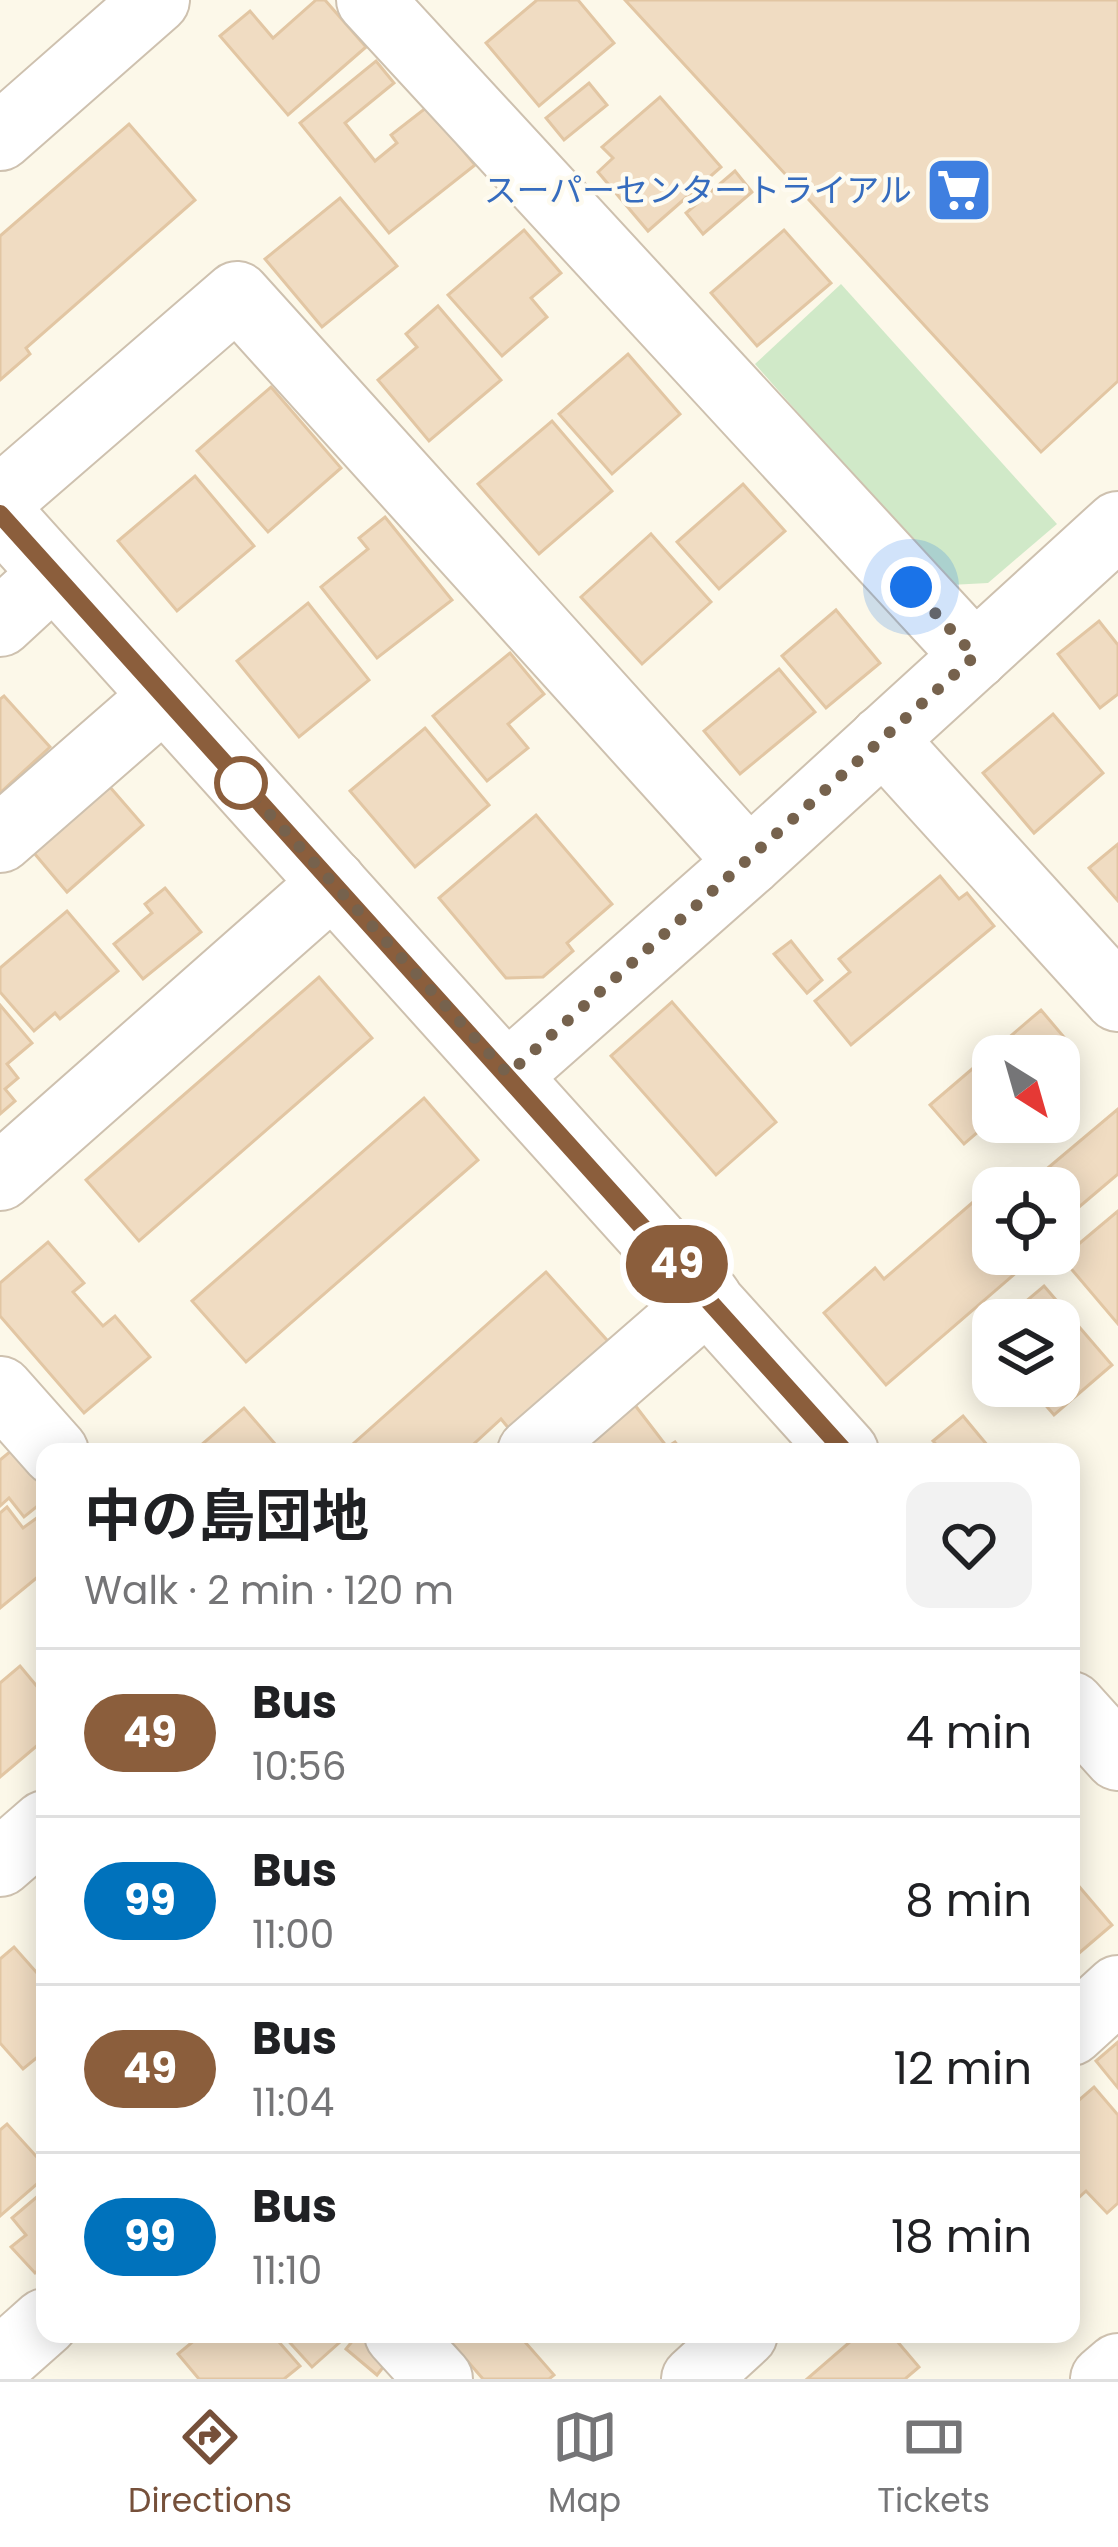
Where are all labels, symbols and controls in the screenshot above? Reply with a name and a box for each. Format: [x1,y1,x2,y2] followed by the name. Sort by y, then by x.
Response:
[924,155,994,225] supermarket icon: スーパーセンタートライアル
[484,167,912,214] place label: スーパーセンタートライアル
[881,557,941,617] your location
[216,758,266,808] unlabelled marker
[972,1035,1080,1143] north arrow
[972,1035,1080,1407] map controls
[972,1167,1080,1275] button: locate
[623,1225,731,1303] line badge: 49
[650,1234,704,1293] text: 49
[972,1299,1080,1407] button: layers
[84,1476,369,1556] text: 中の島団地
[906,1482,1032,1608] button: heart
[84,1563,454,1618] text: Walk · 2 min · 120 m
[252,1671,337,1734] text: Bus
[905,1701,1032,1764] text: 4 min
[123,1703,177,1762] text: 49
[252,1739,347,1794] text: 10:56
[252,1839,337,1902] text: Bus
[905,1869,1032,1932] text: 8 min
[124,1871,176,1930] text: 99
[252,1907,334,1962] text: 11:00
[252,2007,337,2070] text: Bus
[893,2037,1032,2100] text: 12 min
[123,2039,177,2098] text: 49
[252,2075,334,2130] text: 11:04
[252,2175,337,2238] text: Bus
[891,2205,1032,2268] text: 18 min
[124,2207,176,2266] text: 99
[252,2243,322,2298] text: 11:10
[128,2404,292,2526] tab: Directions
[548,2404,621,2526] tab: Map
[877,2404,990,2526] tab: Tickets

